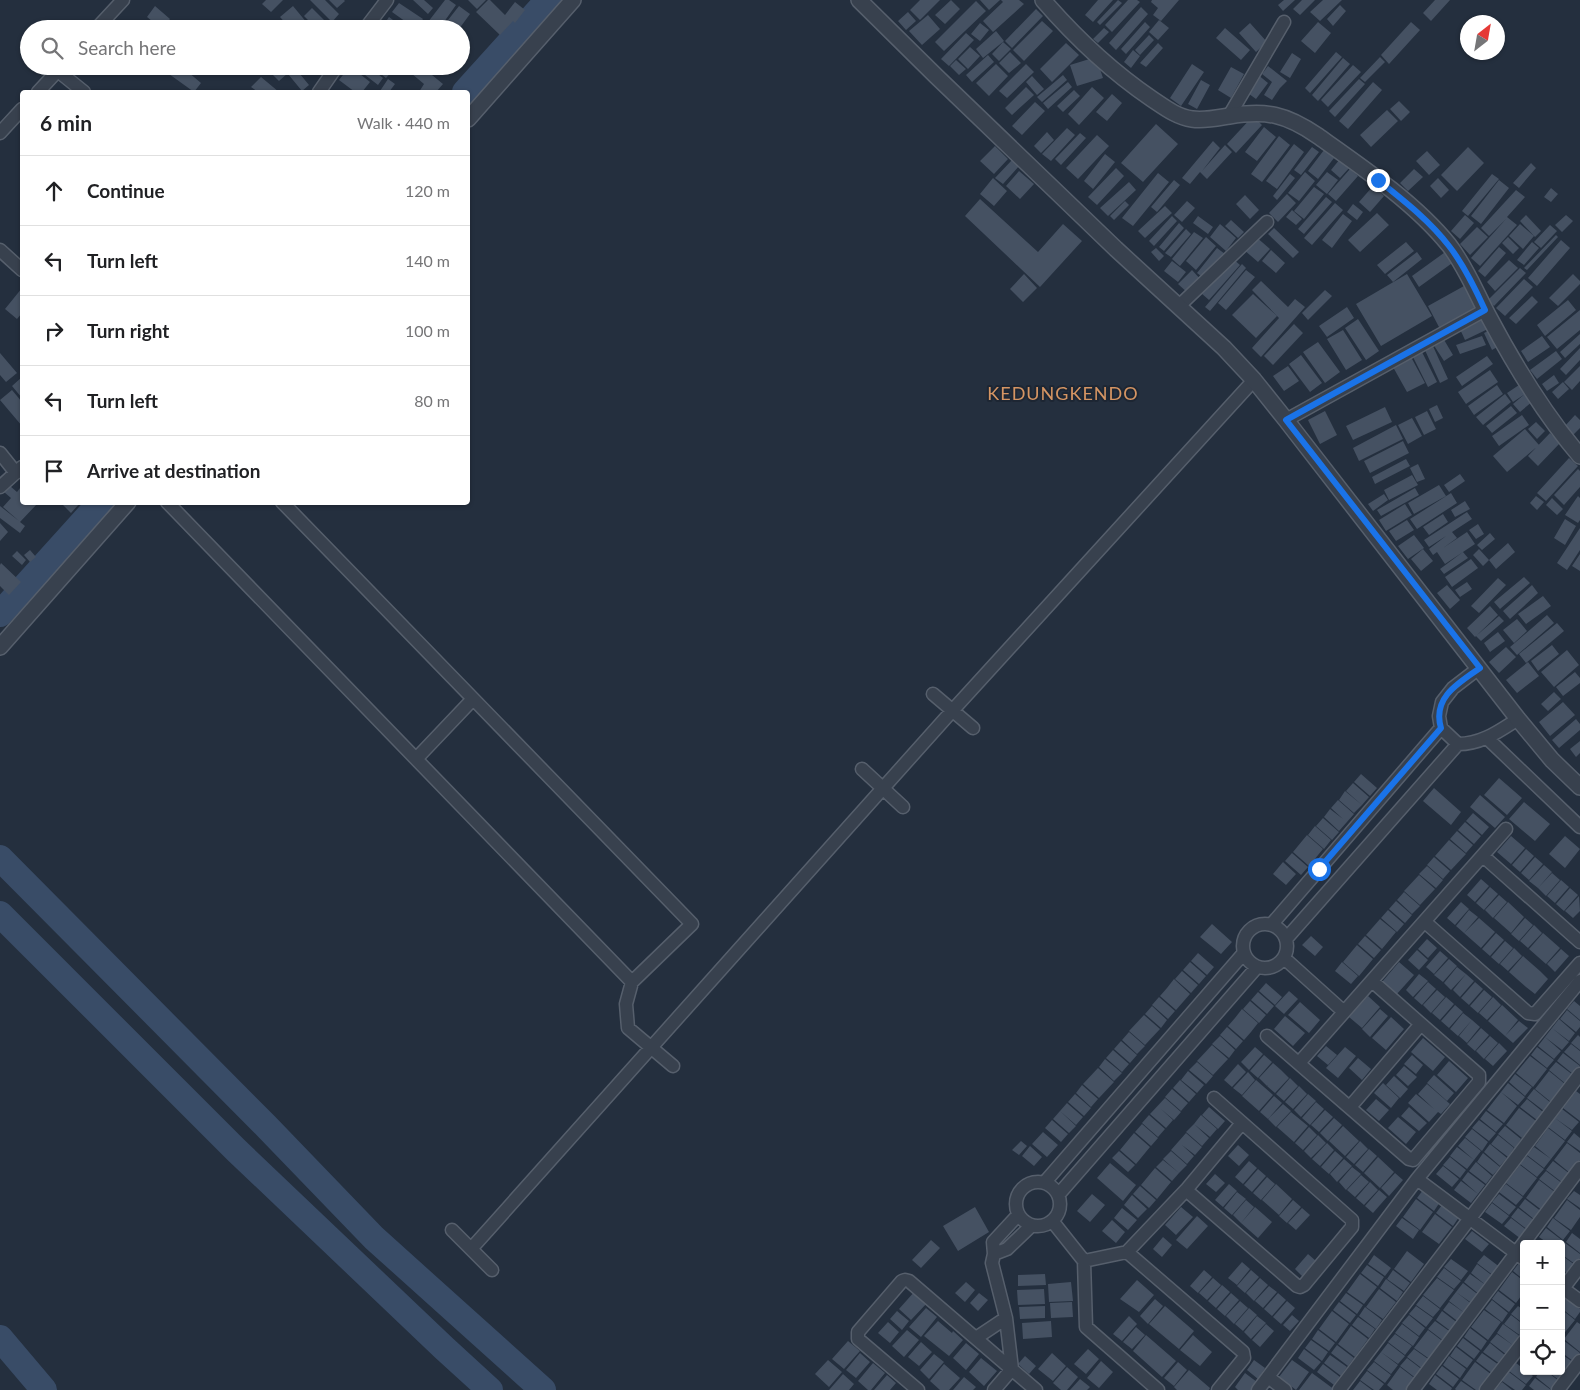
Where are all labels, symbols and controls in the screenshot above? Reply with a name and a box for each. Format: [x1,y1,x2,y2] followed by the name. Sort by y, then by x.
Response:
[1460,15,1505,60] north arrow
[20,20,470,75] search box
[38,34,66,62] icon: search
[78,36,176,59] text: Search here
[40,110,92,135] text: 6 min
[357,113,450,132] text: Walk · 440 m
[1367,169,1390,192] route end
[40,177,68,205] icon: ahead
[87,179,165,202] text: Continue
[405,181,450,200] text: 120 m
[40,247,68,275] icon: left
[87,249,158,272] text: Turn left
[405,251,450,270] text: 140 m
[40,317,68,345] icon: right
[87,319,169,342] text: Turn right
[405,321,450,340] text: 100 m
[987,382,1139,404] district label: KEDUNGKENDO
[40,387,68,415] icon: left
[87,389,158,412] text: Turn left
[414,391,450,410] text: 80 m
[40,457,68,485] icon: arrive
[87,459,260,482] text: Arrive at destination
[1308,858,1331,881] route start
[1520,1240,1565,1375] map controls
[1520,1240,1565,1285] button: +
[1520,1285,1565,1330] button: −
[1520,1330,1565,1375] button: locate

